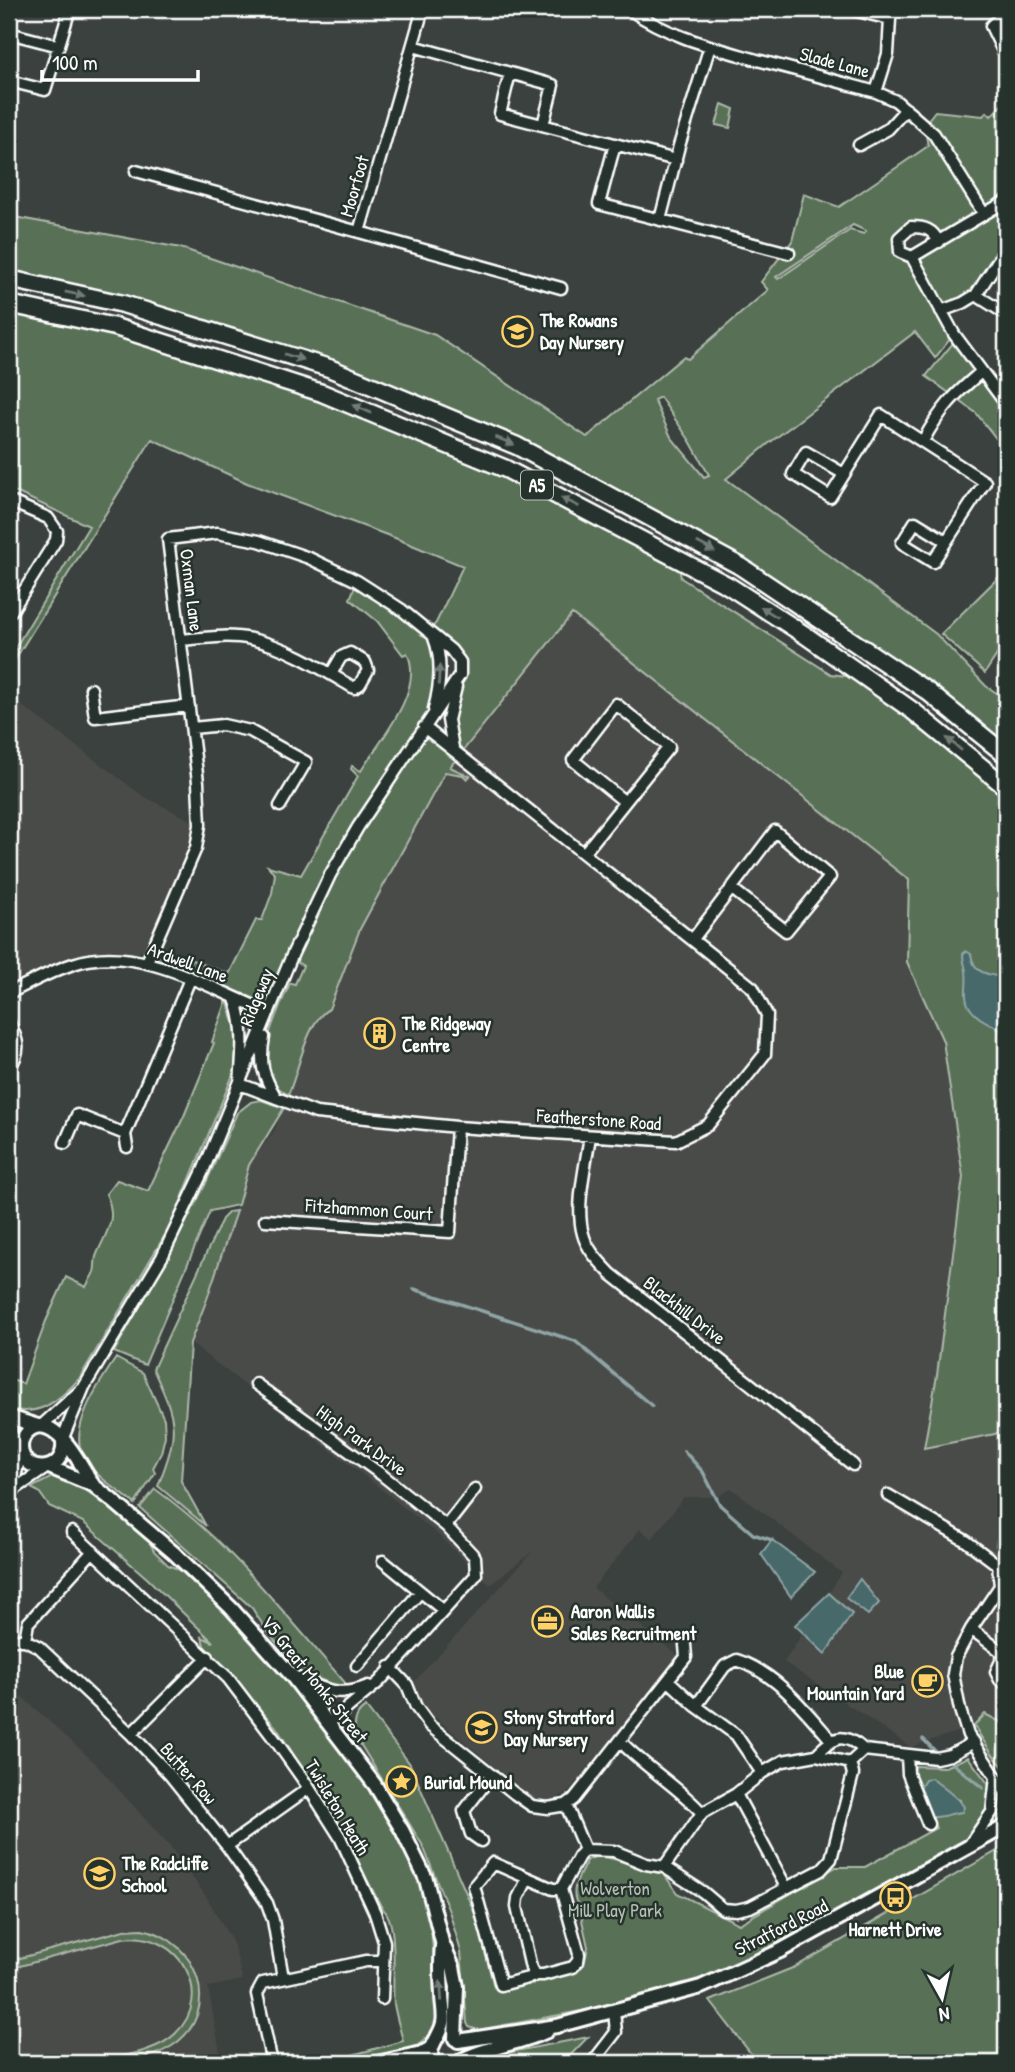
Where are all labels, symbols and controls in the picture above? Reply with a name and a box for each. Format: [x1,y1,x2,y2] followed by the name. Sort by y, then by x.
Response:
[42,38,198,82] scale bar
[797,40,873,84] street label: Slade Lane
[52,48,98,77] text: 100 m
[333,152,375,220] street label: Moorfoot
[64,288,86,299] one-way arrow
[539,307,624,356] place label: The Rowans Day Nursery
[500,314,534,348] school or university icon: The Rowans Day Nursery
[283,353,304,363] one-way arrow
[352,403,372,415] one-way arrow
[495,435,515,447] one-way arrow
[521,471,553,500] road number: A5
[560,496,580,507] one-way arrow
[696,542,716,553] one-way arrow
[174,547,210,633] street label: Oxman Lane
[759,605,779,618] one-way arrow
[434,664,445,686] one-way arrow
[945,737,962,752] one-way arrow
[144,935,232,989] street label: Ardwell Lane
[233,964,279,1030] street label: Ridgeway
[401,1010,491,1058] place label: The Ridgeway Centre
[362,1017,396,1051] building icon: The Ridgeway Centre
[535,1102,663,1136] street label: Featherstone Road
[304,1192,434,1226] street label: Fitzhammon Court
[638,1270,732,1351] street label: Blackhill Drive
[312,1398,413,1482] street label: High Park Drive
[571,1598,698,1646] place label: Aaron Wallis Sales Recruitment
[531,1605,565,1639] office icon: Aaron Wallis Sales Recruitment
[256,1610,375,1748] street label: V5 Great Monks Street
[807,1658,905,1706] place label: Blue Mountain Yard
[910,1665,944,1699] cafe icon: Blue Mountain Yard
[504,1704,614,1753] place label: Stony Stratford Day Nursery
[464,1711,498,1745] school or university icon: Stony Stratford Day Nursery
[155,1736,223,1810] street label: Butter Row
[299,1754,377,1860] street label: Twisleton Heath
[384,1765,418,1799] place icon: Burial Mound
[424,1769,513,1795] place label: Burial Mound
[121,1850,209,1898] place label: The Radcliffe School
[82,1857,116,1891] school or university icon: The Radcliffe School
[568,1875,662,1923] park label: Wolverton Mill Play Park
[878,1881,912,1915] bus stop icon: Harnett Drive
[730,1892,833,1962] street label: Stratford Road
[848,1916,942,1942] place label: Harnett Drive
[906,1964,976,2034] north arrow
[436,1980,447,2002] one-way arrow
[938,2001,951,2028] text: N

